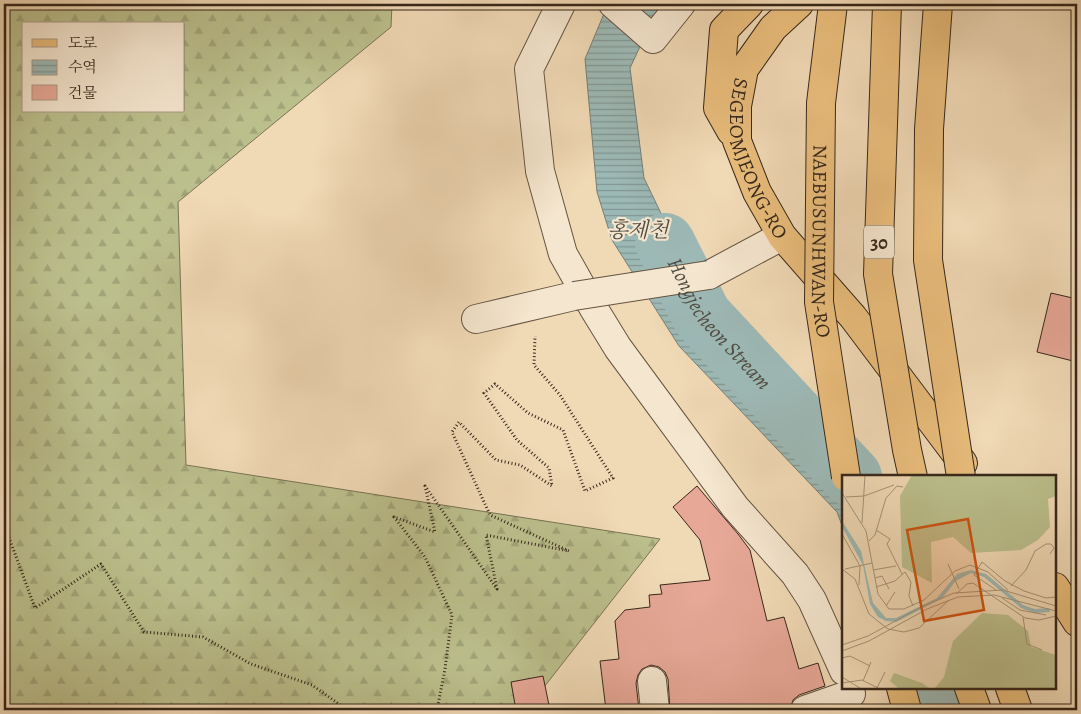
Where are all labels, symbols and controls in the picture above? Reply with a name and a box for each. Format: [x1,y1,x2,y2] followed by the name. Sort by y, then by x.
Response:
[22,22,185,112] legend
[68,33,97,53] text: 도로
[68,57,97,77] text: 수역
[723,76,794,244] street label: SEGEOMJEONG-RO
[68,83,97,103] text: 건물
[805,145,837,340] street label: NAEBUSUNHWAN-RO
[608,216,670,244] water label: 홍제천
[864,226,894,258] road number: 30
[661,253,778,396] water label: Hongjecheon Stream
[842,475,1056,689] inset map

